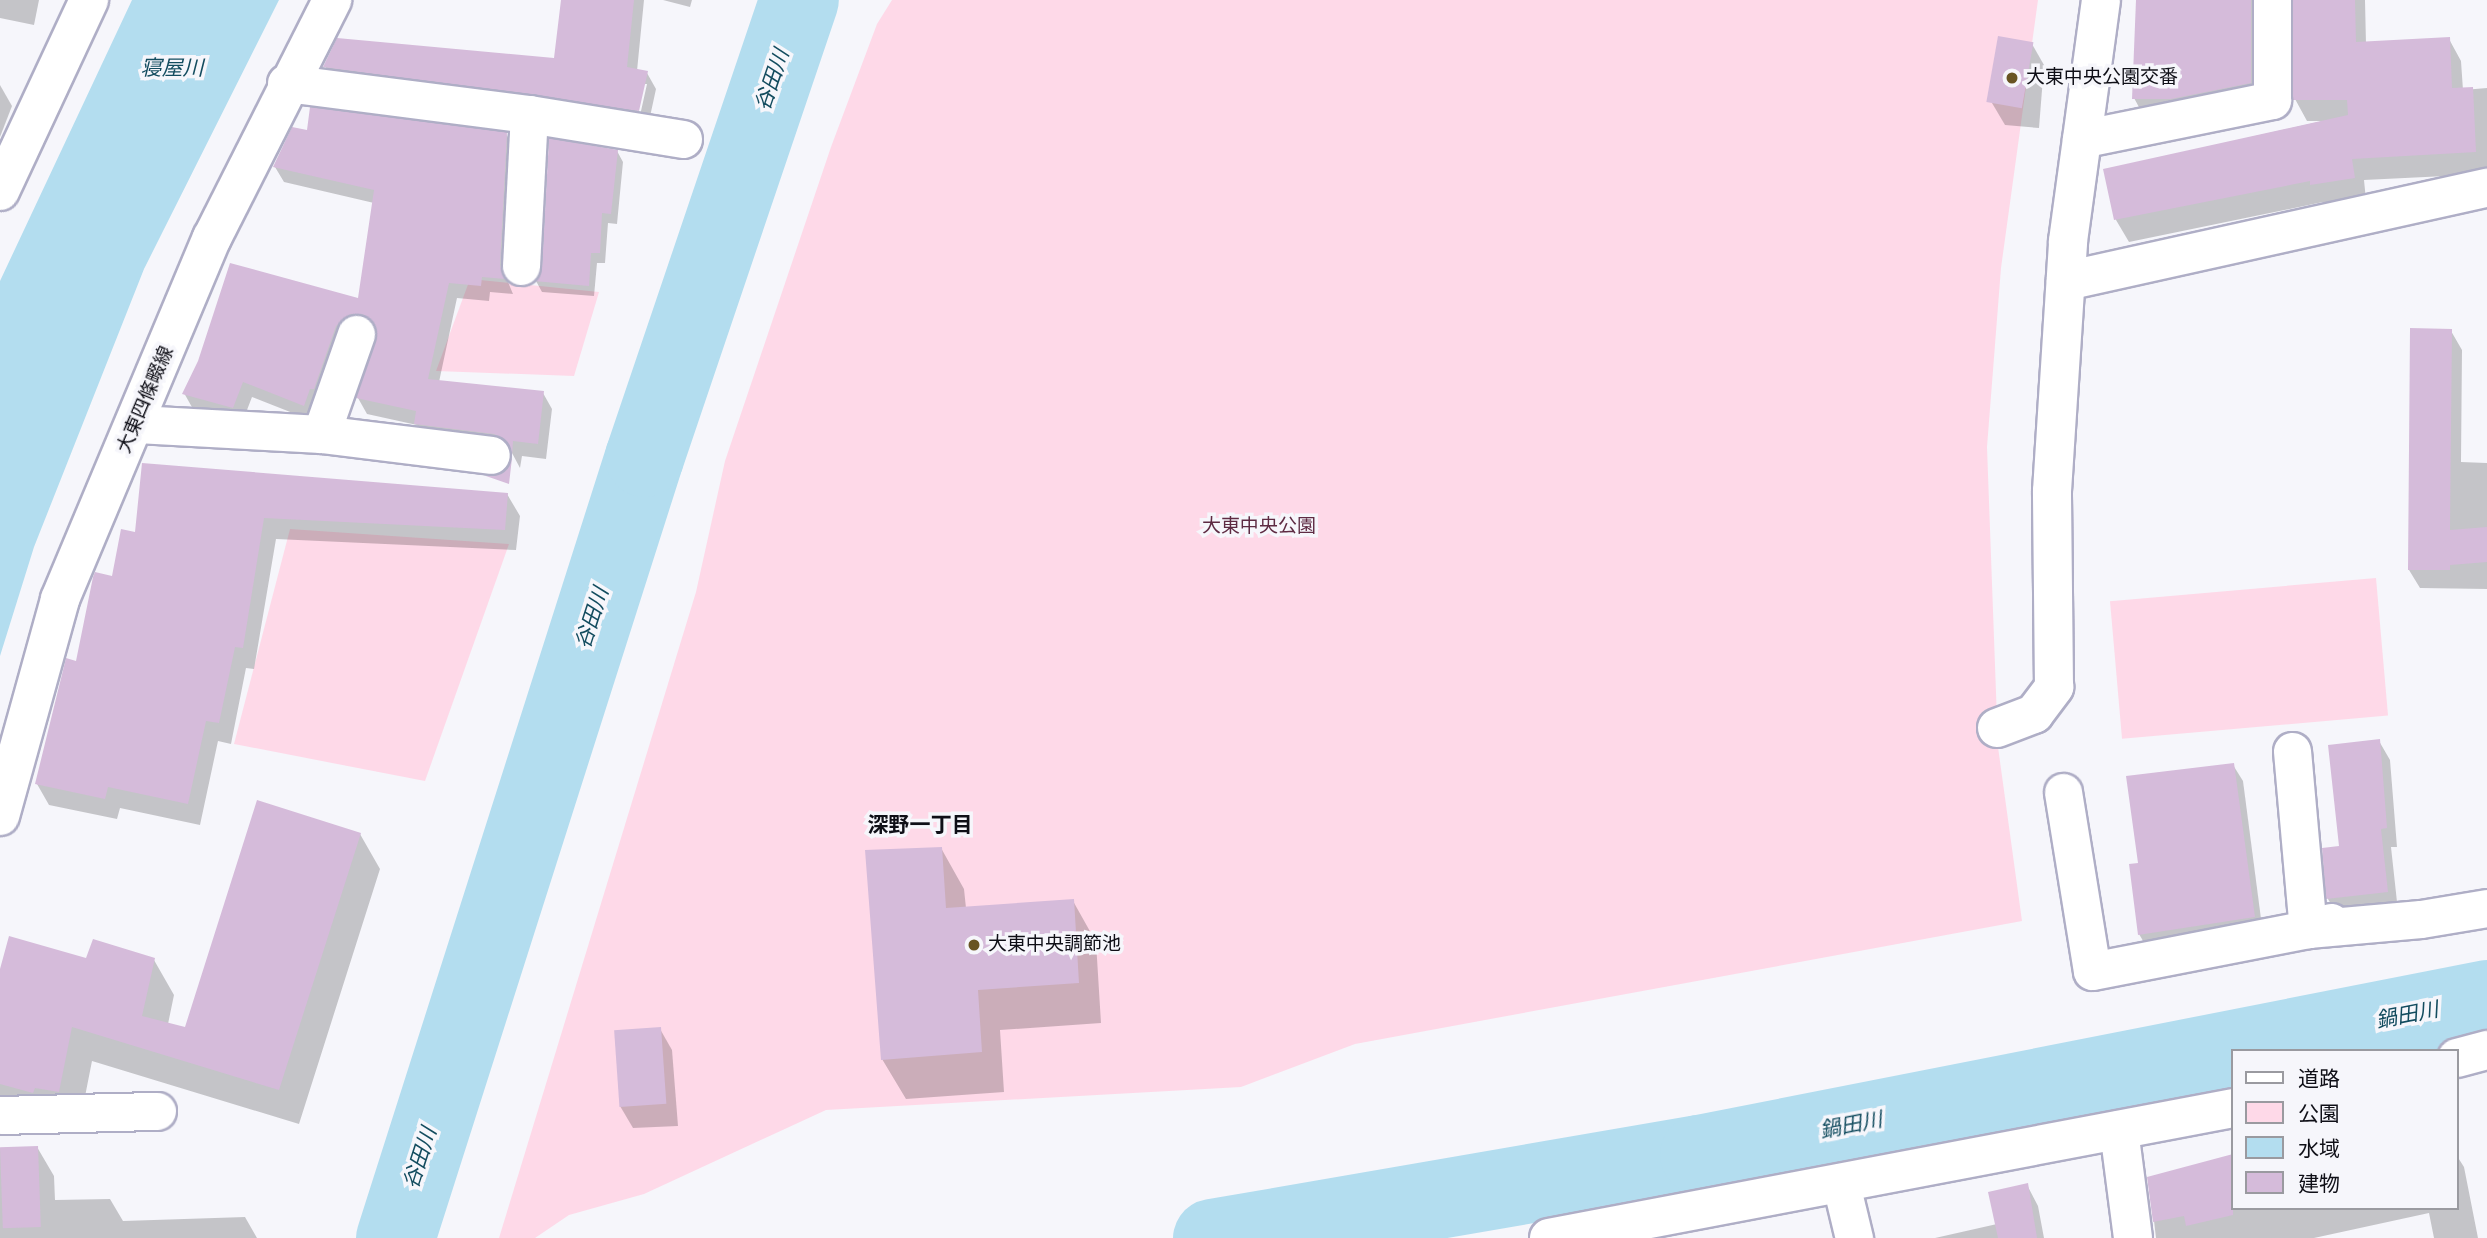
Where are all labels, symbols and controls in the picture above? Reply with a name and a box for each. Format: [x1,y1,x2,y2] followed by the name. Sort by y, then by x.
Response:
[750,46,794,114] water label: 谷田川
[141,55,203,81] water label: 寝屋川
[2026,67,2178,89] place label: 大東中央公園交番
[2004,70,2020,86] marker: 大東中央公園交番
[113,343,179,457] street label: 大東四條畷線
[1202,516,1316,538] park label: 大東中央公園
[570,584,614,652] water label: 谷田川
[868,812,972,838] district label: 深野一丁目
[988,934,1121,956] place label: 大東中央調節池
[966,937,982,953] marker: 大東中央調節池
[2374,997,2440,1033] water label: 鍋田川
[2232,1049,2459,1210] legend
[2298,1065,2340,1093] text: 道路
[2298,1100,2340,1128] text: 公園
[1818,1107,1884,1143] water label: 鍋田川
[398,1124,442,1192] water label: 谷田川
[2298,1135,2340,1163] text: 水域
[2298,1170,2340,1198] text: 建物

